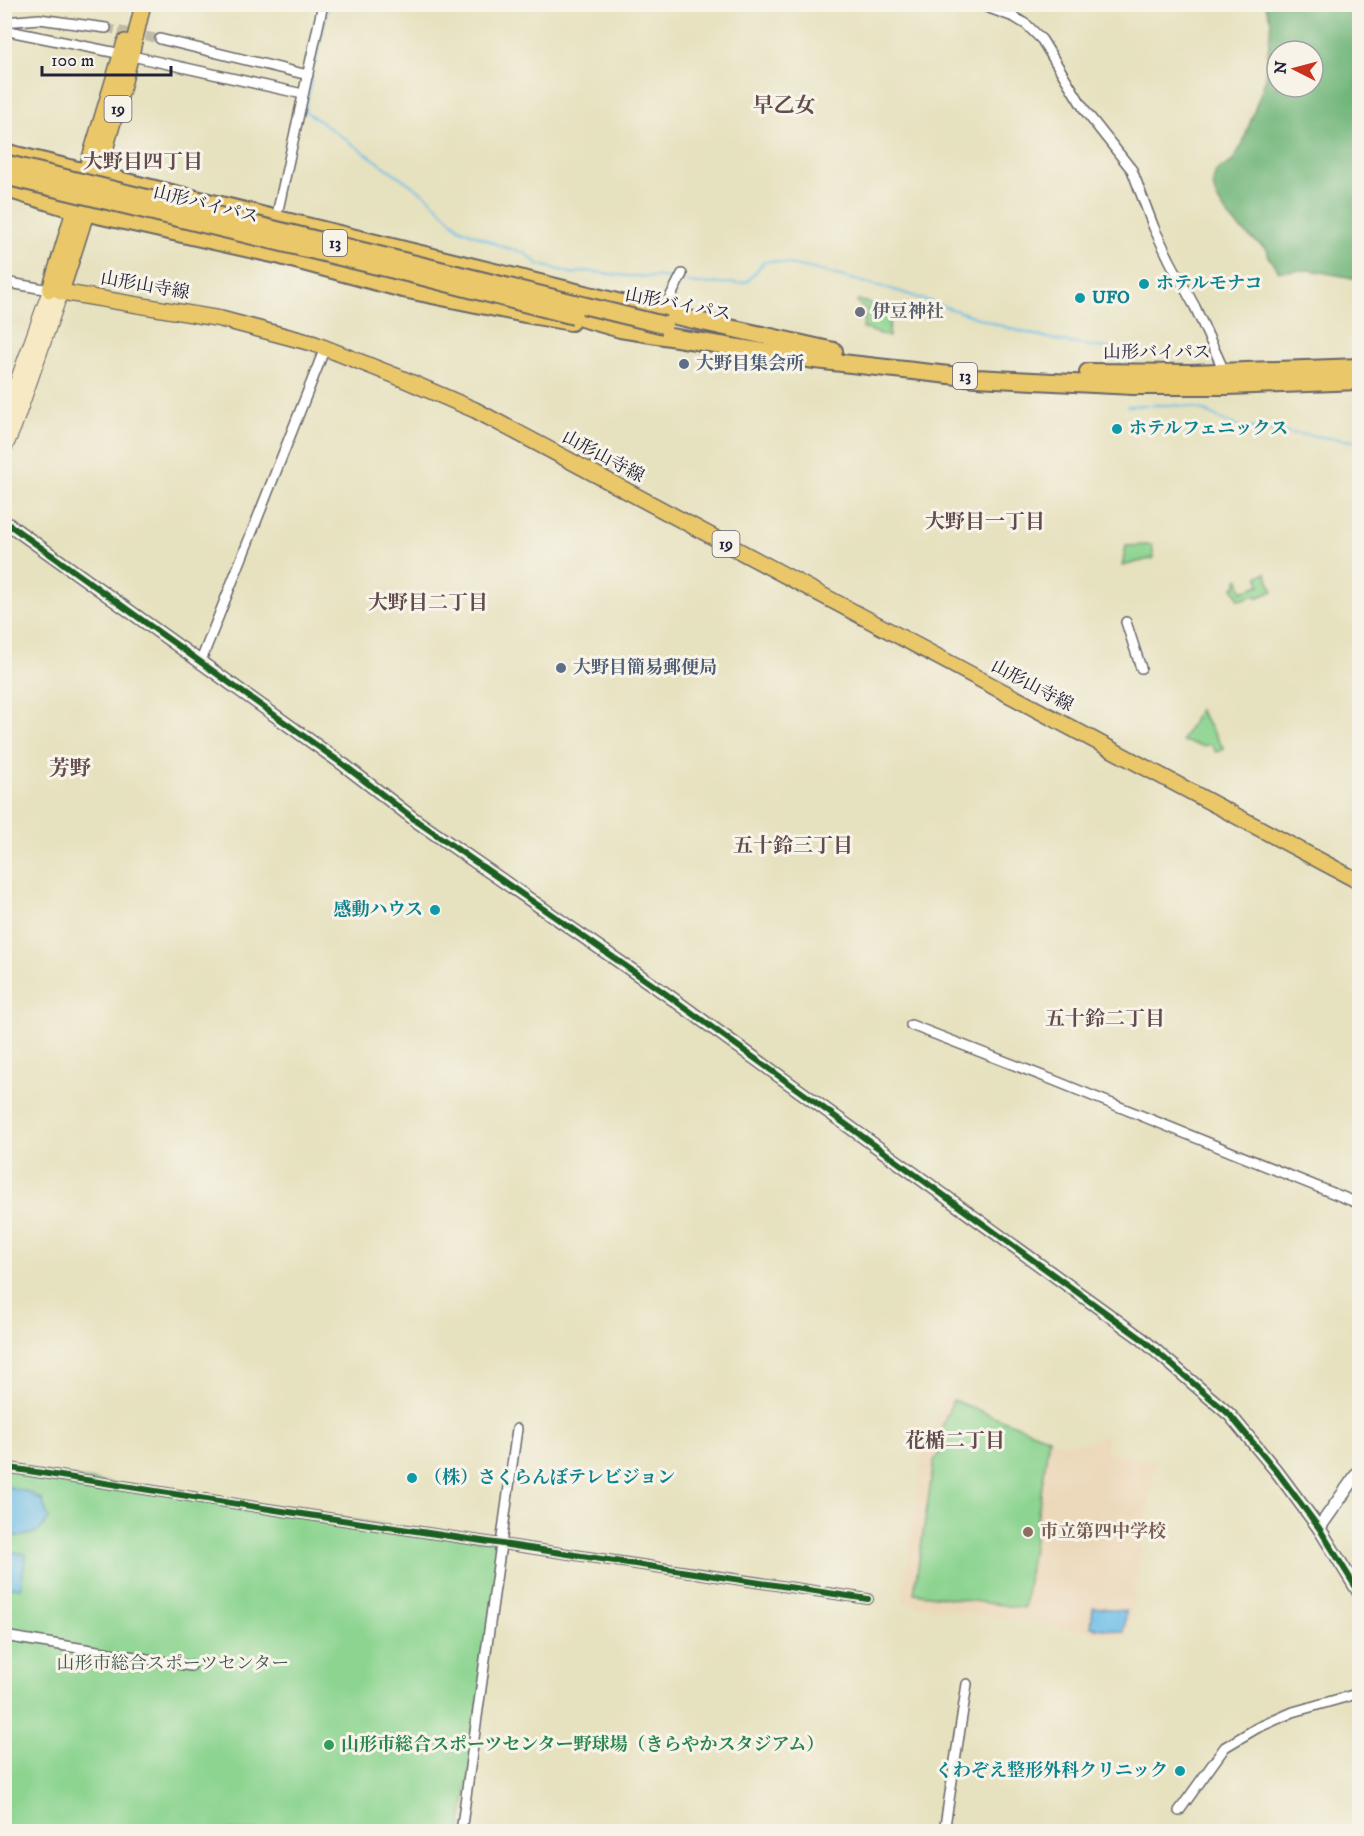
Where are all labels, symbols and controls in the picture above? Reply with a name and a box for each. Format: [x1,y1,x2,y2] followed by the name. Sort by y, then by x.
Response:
[42,39,171,77] scale bar
[1265,39,1325,99] north arrow
[51,50,94,72] text: 100 m
[1270,60,1292,75] text: N
[753,93,816,119] district label: 早乙女
[104,96,132,122] road number: 19
[83,150,203,175] district label: 大野目四丁目
[151,181,261,229] street label: 山形バイパス
[323,230,347,256] road number: 13
[99,267,191,305] street label: 山形山寺線
[1156,273,1262,295] place label: ホテルモナコ
[1137,277,1151,291] marker: ホテルモナコ
[623,284,733,326] street label: 山形バイパス
[1092,287,1130,309] place label: UFO
[1073,291,1087,305] marker: UFO
[872,301,944,323] place label: 伊豆神社
[853,305,867,319] marker: 伊豆神社
[1103,342,1211,364] street label: 山形バイパス
[696,353,804,375] place label: 大野目集会所
[677,357,691,371] marker: 大野目集会所
[953,363,977,389] road number: 13
[1129,418,1288,440] place label: ホテルフェニックス
[1110,422,1124,436] marker: ホテルフェニックス
[558,426,648,488] street label: 山形山寺線
[925,510,1045,535] district label: 大野目一丁目
[712,531,740,557] road number: 19
[368,591,488,616] district label: 大野目二丁目
[987,655,1077,717] street label: 山形山寺線
[573,657,717,679] place label: 大野目簡易郵便局
[554,661,568,675] marker: 大野目簡易郵便局
[49,756,91,782] district label: 芳野
[733,834,853,859] district label: 五十鈴三丁目
[334,899,423,921] place label: 感動ハウス
[428,903,442,917] marker: 感動ハウス
[1045,1007,1165,1032] district label: 五十鈴二丁目
[905,1429,1005,1454] district label: 花楯二丁目
[424,1467,675,1489] place label: （株）さくらんぼテレビジョン
[405,1471,419,1485] marker: （株）さくらんぼテレビジョン
[1040,1521,1166,1543] place label: 市立第四中学校
[1021,1525,1035,1539] marker: 市立第四中学校
[57,1653,289,1675] park label: 山形市総合スポーツセンター
[341,1734,824,1756] place label: 山形市総合スポーツセンター野球場（きらやかスタジアム）
[322,1738,336,1752] marker: 山形市総合スポーツセンター野球場（きらやかスタジアム）
[935,1760,1168,1782] place label: くわぞえ整形外科クリニック
[1173,1764,1187,1778] marker: くわぞえ整形外科クリニック

